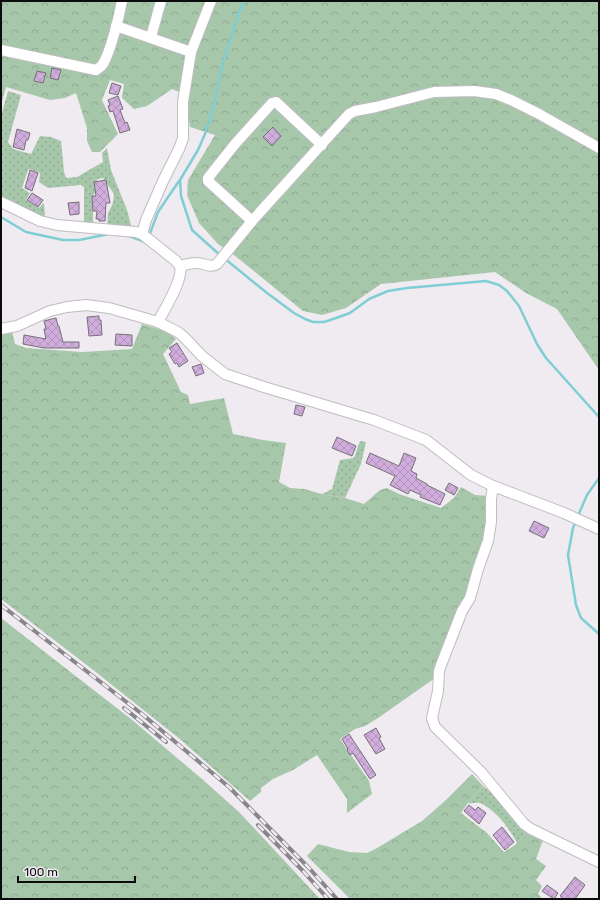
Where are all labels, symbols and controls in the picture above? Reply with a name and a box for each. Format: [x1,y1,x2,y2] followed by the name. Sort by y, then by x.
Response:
[18,858,135,884] scale bar
[24,865,58,879] text: 100 m

